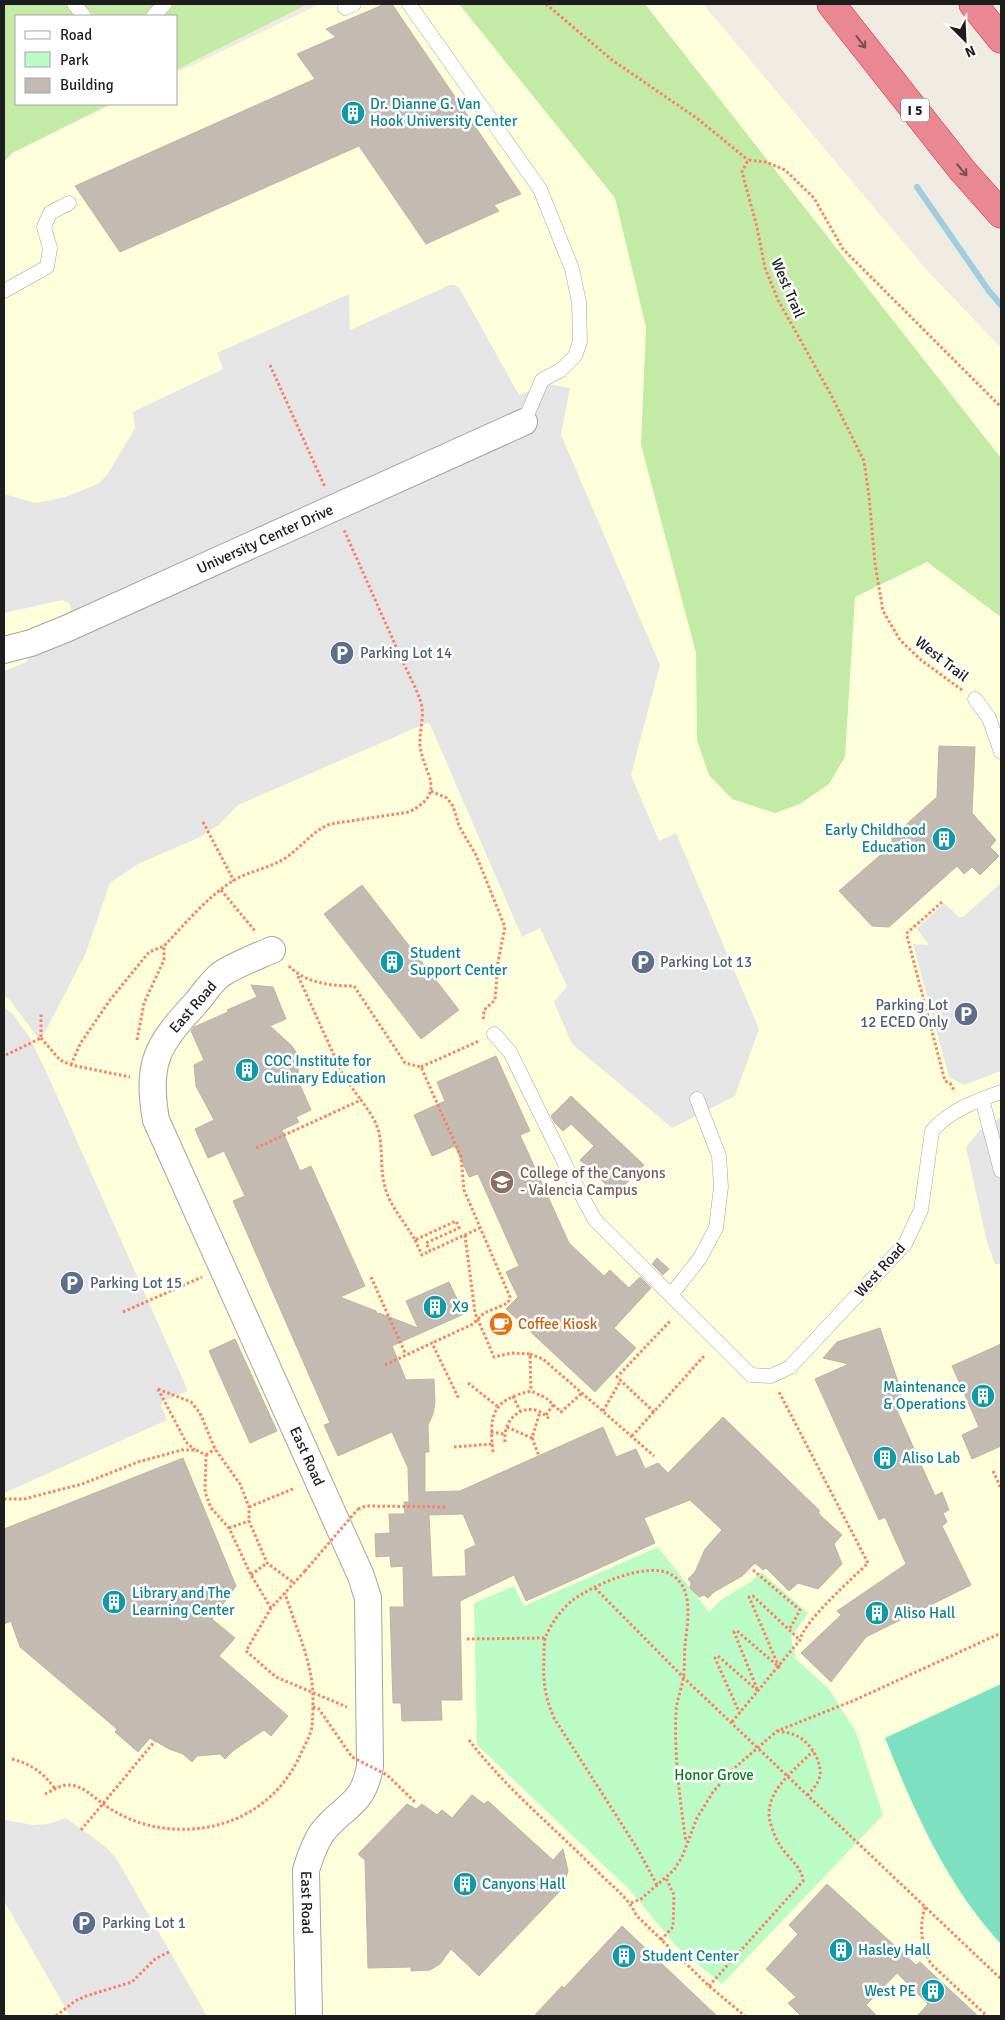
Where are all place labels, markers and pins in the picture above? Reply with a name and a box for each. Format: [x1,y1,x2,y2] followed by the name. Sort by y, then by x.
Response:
[370,95,518,130] place label: Dr. Dianne G. Van Hook University Center
[340,100,366,126] building icon: Dr. Dianne G. Van Hook University Center
[329,640,355,666] parking icon: Parking Lot 14
[360,644,452,662] place label: Parking Lot 14
[825,821,926,856] place label: Early Childhood Education
[931,826,957,852] building icon: Early Childhood Education
[410,944,508,979] place label: Student Support Center
[379,949,405,975] building icon: Student Support Center
[630,949,656,975] parking icon: Parking Lot 13
[660,953,752,971] place label: Parking Lot 13
[860,996,948,1031] place label: Parking Lot 12 ECED Only
[953,1001,979,1027] parking icon: Parking Lot 12 ECED Only
[264,1052,386,1087] place label: COC Institute for Culinary Education
[234,1057,260,1083] building icon: COC Institute for Culinary Education
[520,1164,666,1199] place label: College of the Canyons - Valencia Campus
[489,1169,515,1195] school or university icon: College of the Canyons - Valencia Campus
[59,1270,85,1296] parking icon: Parking Lot 15
[90,1274,182,1292] place label: Parking Lot 15
[422,1294,448,1320] building icon: X9
[452,1298,469,1316] place label: X9
[488,1311,514,1337] cafe icon: Coffee Kiosk
[518,1315,598,1333] place label: Coffee Kiosk
[883,1378,966,1413] place label: Maintenance & Operations
[970,1383,996,1409] building icon: Maintenance & Operations
[872,1445,898,1471] building icon: Aliso Lab
[902,1449,960,1467] place label: Aliso Lab
[132,1584,235,1619] place label: Library and The Learning Center
[101,1589,127,1615] building icon: Library and The Learning Center
[864,1600,890,1626] building icon: Aliso Hall
[894,1604,955,1622] place label: Aliso Hall
[452,1871,478,1897] building icon: Canyons Hall
[482,1875,566,1893] place label: Canyons Hall
[71,1910,97,1936] parking icon: Parking Lot 1
[102,1914,186,1932] place label: Parking Lot 1
[828,1937,854,1963] building icon: Hasley Hall
[858,1941,931,1959] place label: Hasley Hall
[611,1943,637,1969] building icon: Student Center
[642,1947,739,1965] place label: Student Center
[920,1978,946,2004] building icon: West PE
[864,1982,916,2000] place label: West PE

